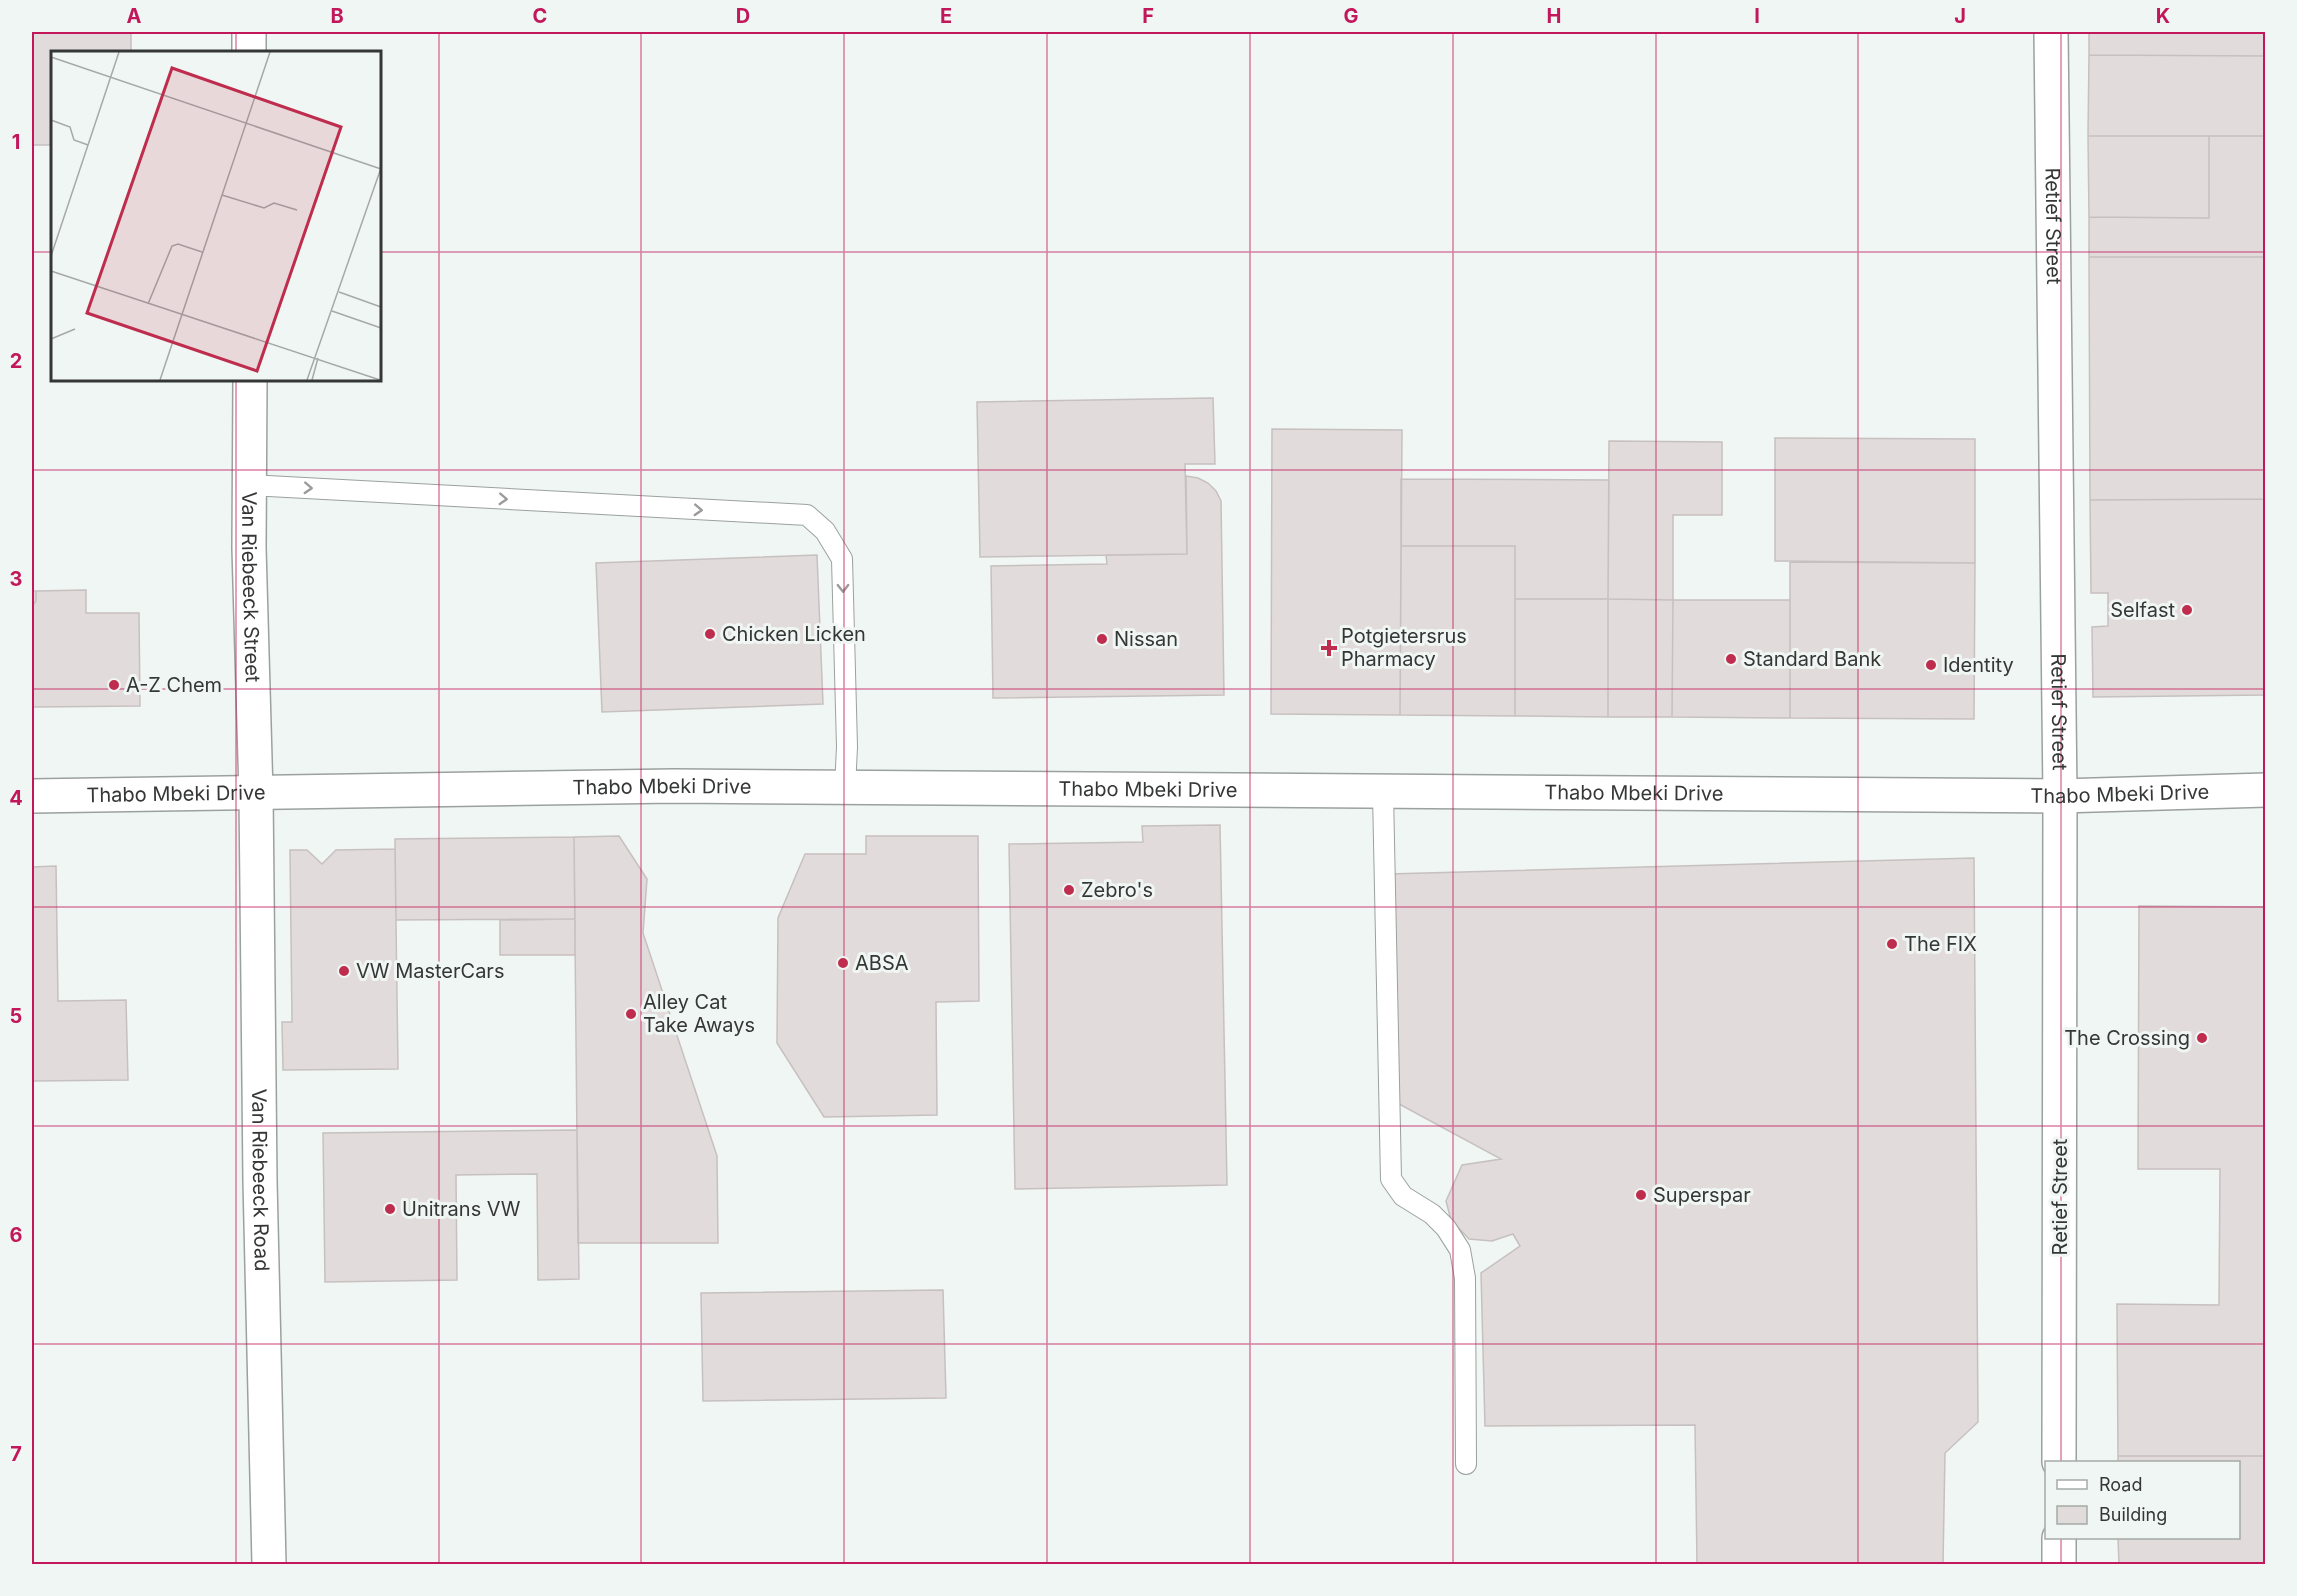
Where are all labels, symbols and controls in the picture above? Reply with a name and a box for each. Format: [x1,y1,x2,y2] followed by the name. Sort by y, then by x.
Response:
[127,4,142,28] text: A
[330,4,344,28] text: B
[533,4,547,28] text: C
[736,4,750,28] text: D
[940,4,952,28] text: E
[1142,4,1154,28] text: F
[1343,4,1359,28] text: G
[1547,4,1561,28] text: H
[1754,4,1760,28] text: I
[1954,4,1966,28] text: J
[2156,4,2170,28] text: K
[51,51,381,381] inset map
[12,130,20,154] text: 1
[2041,167,2066,285] street label: Retief Street
[10,349,22,373] text: 2
[304,482,313,495] one-way arrow
[237,491,265,683] street label: Van Riebeeck Street
[499,492,508,505] one-way arrow
[693,503,702,516] one-way arrow
[10,567,22,591] text: 3
[837,583,849,592] one-way arrow
[2110,598,2175,622] place label: Selfast
[2180,603,2194,617] marker: Selfast
[722,622,866,646] place label: Chicken Licken
[1341,624,1467,671] place label: Potgietersrus Pharmacy
[703,627,717,641] marker: Chicken Licken
[1114,627,1178,651] place label: Nissan
[1095,632,1109,646] marker: Nissan
[1322,641,1336,655] marker: Potgietersrus Pharmacy
[1743,647,1881,671] place label: Standard Bank
[1724,652,1738,666] marker: Standard Bank
[1943,653,2014,677] place label: Identity
[2046,653,2072,771] street label: Retief Street
[1924,658,1938,672] marker: Identity
[126,673,222,697] place label: A-Z Chem
[107,678,121,692] marker: A-Z Chem
[572,774,751,800] street label: Thabo Mbeki Drive
[1058,777,1237,802] street label: Thabo Mbeki Drive
[86,780,266,807] street label: Thabo Mbeki Drive
[1544,780,1723,806] street label: Thabo Mbeki Drive
[2030,780,2210,808] street label: Thabo Mbeki Drive
[9,786,23,810] text: 4
[1081,878,1153,902] place label: Zebro's
[1062,883,1076,897] marker: Zebro's
[1904,932,1977,956] place label: The FIX
[1885,937,1899,951] marker: The FIX
[855,951,909,975] place label: ABSA
[836,956,850,970] marker: ABSA
[356,959,504,983] place label: VW MasterCars
[337,964,351,978] marker: VW MasterCars
[643,990,755,1037] place label: Alley Cat Take Aways
[10,1004,22,1028] text: 5
[624,1007,638,1021] marker: Alley Cat Take Aways
[2064,1026,2190,1050] place label: The Crossing
[2195,1031,2209,1045] marker: The Crossing
[247,1088,274,1272] street label: Van Riebeeck Road
[2048,1138,2072,1255] street label: Retief Street
[1653,1183,1751,1207] place label: Superspar
[1634,1188,1648,1202] marker: Superspar
[402,1197,521,1221] place label: Unitrans VW
[383,1202,397,1216] marker: Unitrans VW
[10,1223,23,1247] text: 6
[10,1442,22,1466] text: 7
[2045,1461,2240,1539] legend
[2099,1474,2142,1495] text: Road
[2099,1504,2167,1525] text: Building

